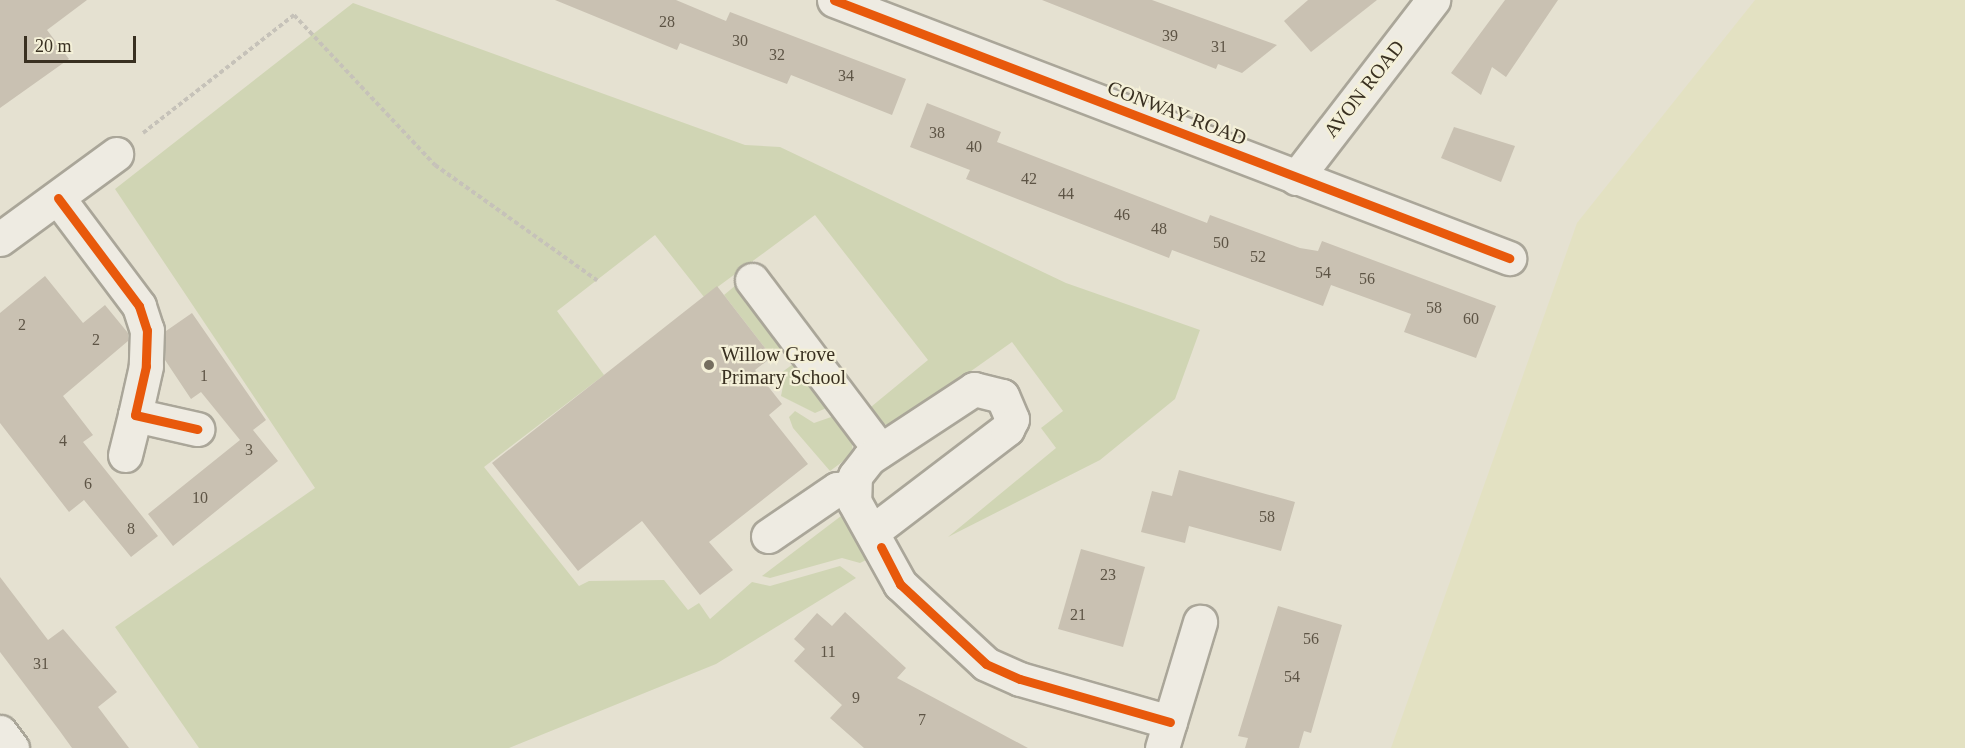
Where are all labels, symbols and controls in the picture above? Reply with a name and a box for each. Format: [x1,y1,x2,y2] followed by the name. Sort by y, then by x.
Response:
[659,12,675,32] house number: 28
[27,24,140,62] scale bar
[1162,26,1178,46] house number: 39
[732,31,748,51] house number: 30
[35,36,72,56] text: 20 m
[1319,36,1409,142] street label: AVON ROAD
[1211,37,1227,57] house number: 31
[769,45,785,65] house number: 32
[838,66,854,86] house number: 34
[1104,75,1250,151] street label: CONWAY ROAD
[929,123,945,143] house number: 38
[966,137,982,157] house number: 40
[1021,169,1037,189] house number: 42
[1058,184,1074,204] house number: 44
[1114,205,1130,225] house number: 46
[1151,219,1167,239] house number: 48
[1213,233,1229,253] house number: 50
[1250,247,1266,267] house number: 52
[1315,263,1331,283] house number: 54
[1359,269,1375,289] house number: 56
[1426,298,1442,318] house number: 58
[1463,309,1479,329] house number: 60
[18,315,26,335] house number: 2
[92,330,100,350] house number: 2
[721,342,846,389] place label: Willow Grove Primary School
[702,358,716,372] marker: Willow Grove Primary School
[200,366,208,386] house number: 1
[59,431,67,451] house number: 4
[245,440,253,460] house number: 3
[84,474,92,494] house number: 6
[192,488,208,508] house number: 10
[1259,507,1275,527] house number: 58
[127,519,135,539] house number: 8
[1100,565,1116,585] house number: 23
[1070,605,1086,625] house number: 21
[1303,629,1319,649] house number: 56
[820,642,836,662] house number: 11
[33,654,49,674] house number: 31
[1284,667,1300,687] house number: 54
[852,688,860,708] house number: 9
[918,710,926,730] house number: 7

